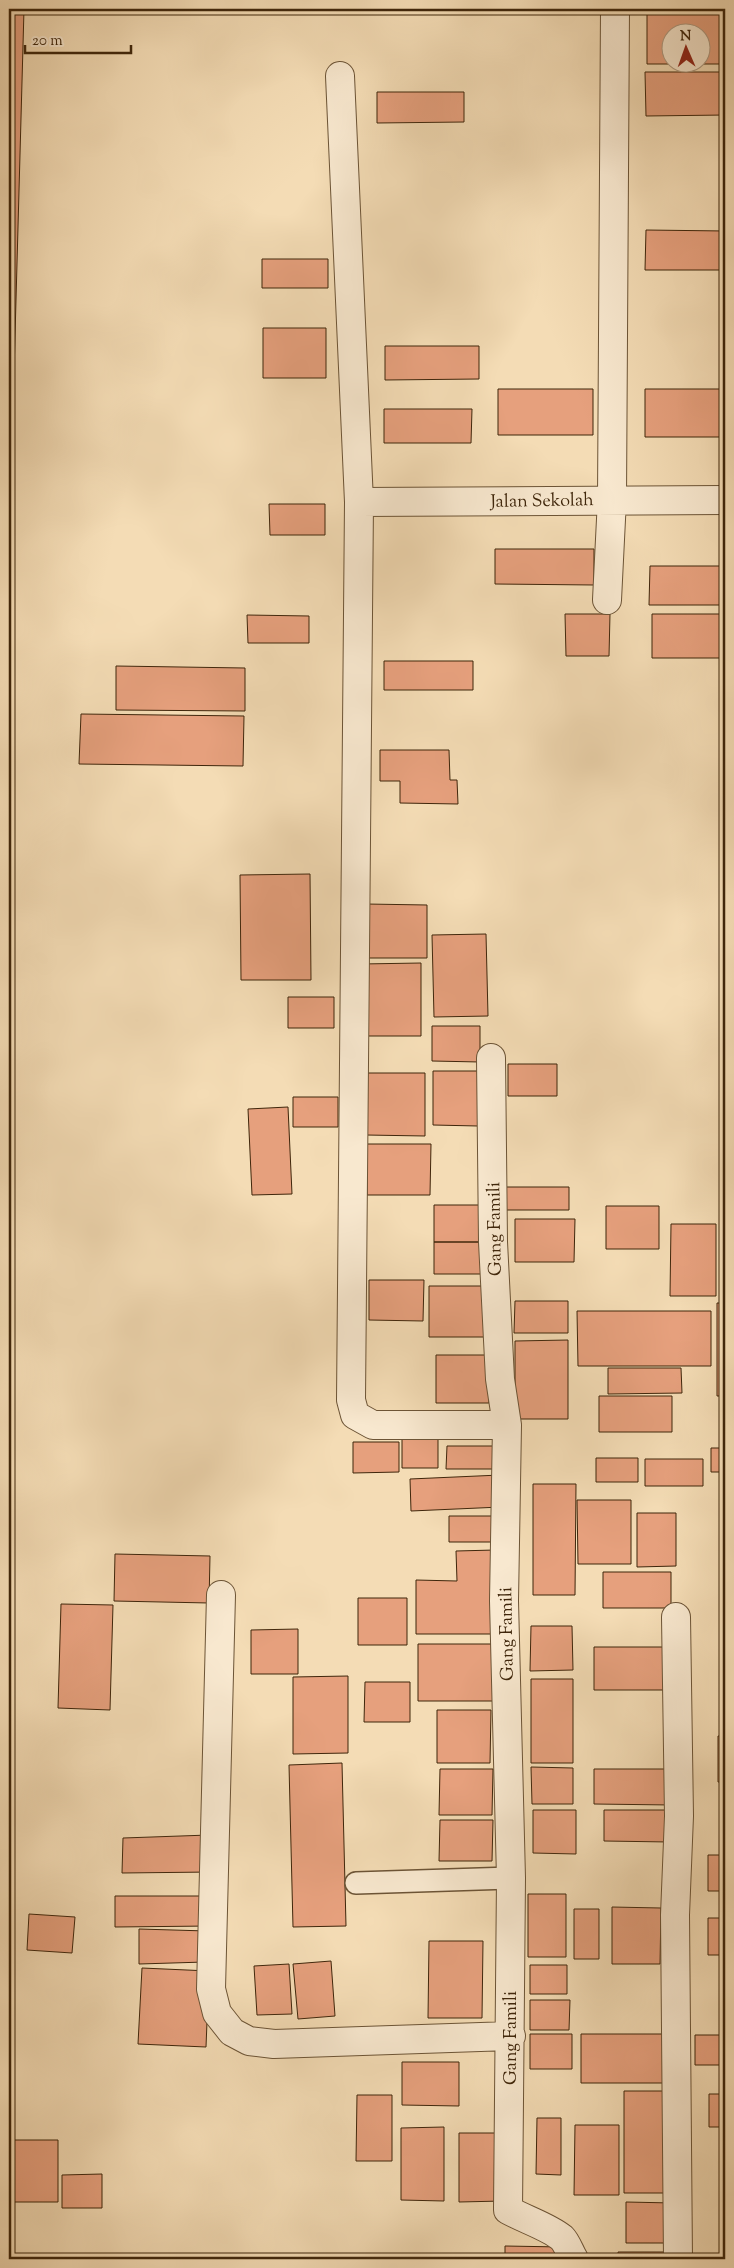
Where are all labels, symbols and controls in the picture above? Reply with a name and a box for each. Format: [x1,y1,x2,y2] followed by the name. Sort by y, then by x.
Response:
[25,22,131,54] scale bar
[662,22,712,72] north arrow
[680,27,692,47] text: N
[32,31,63,52] text: 20 m
[489,488,594,516] street label: Jalan Sekolah
[482,1182,510,1276] street label: Gang Famili
[494,1587,522,1681] street label: Gang Famili
[499,1991,525,2085] street label: Gang Famili

